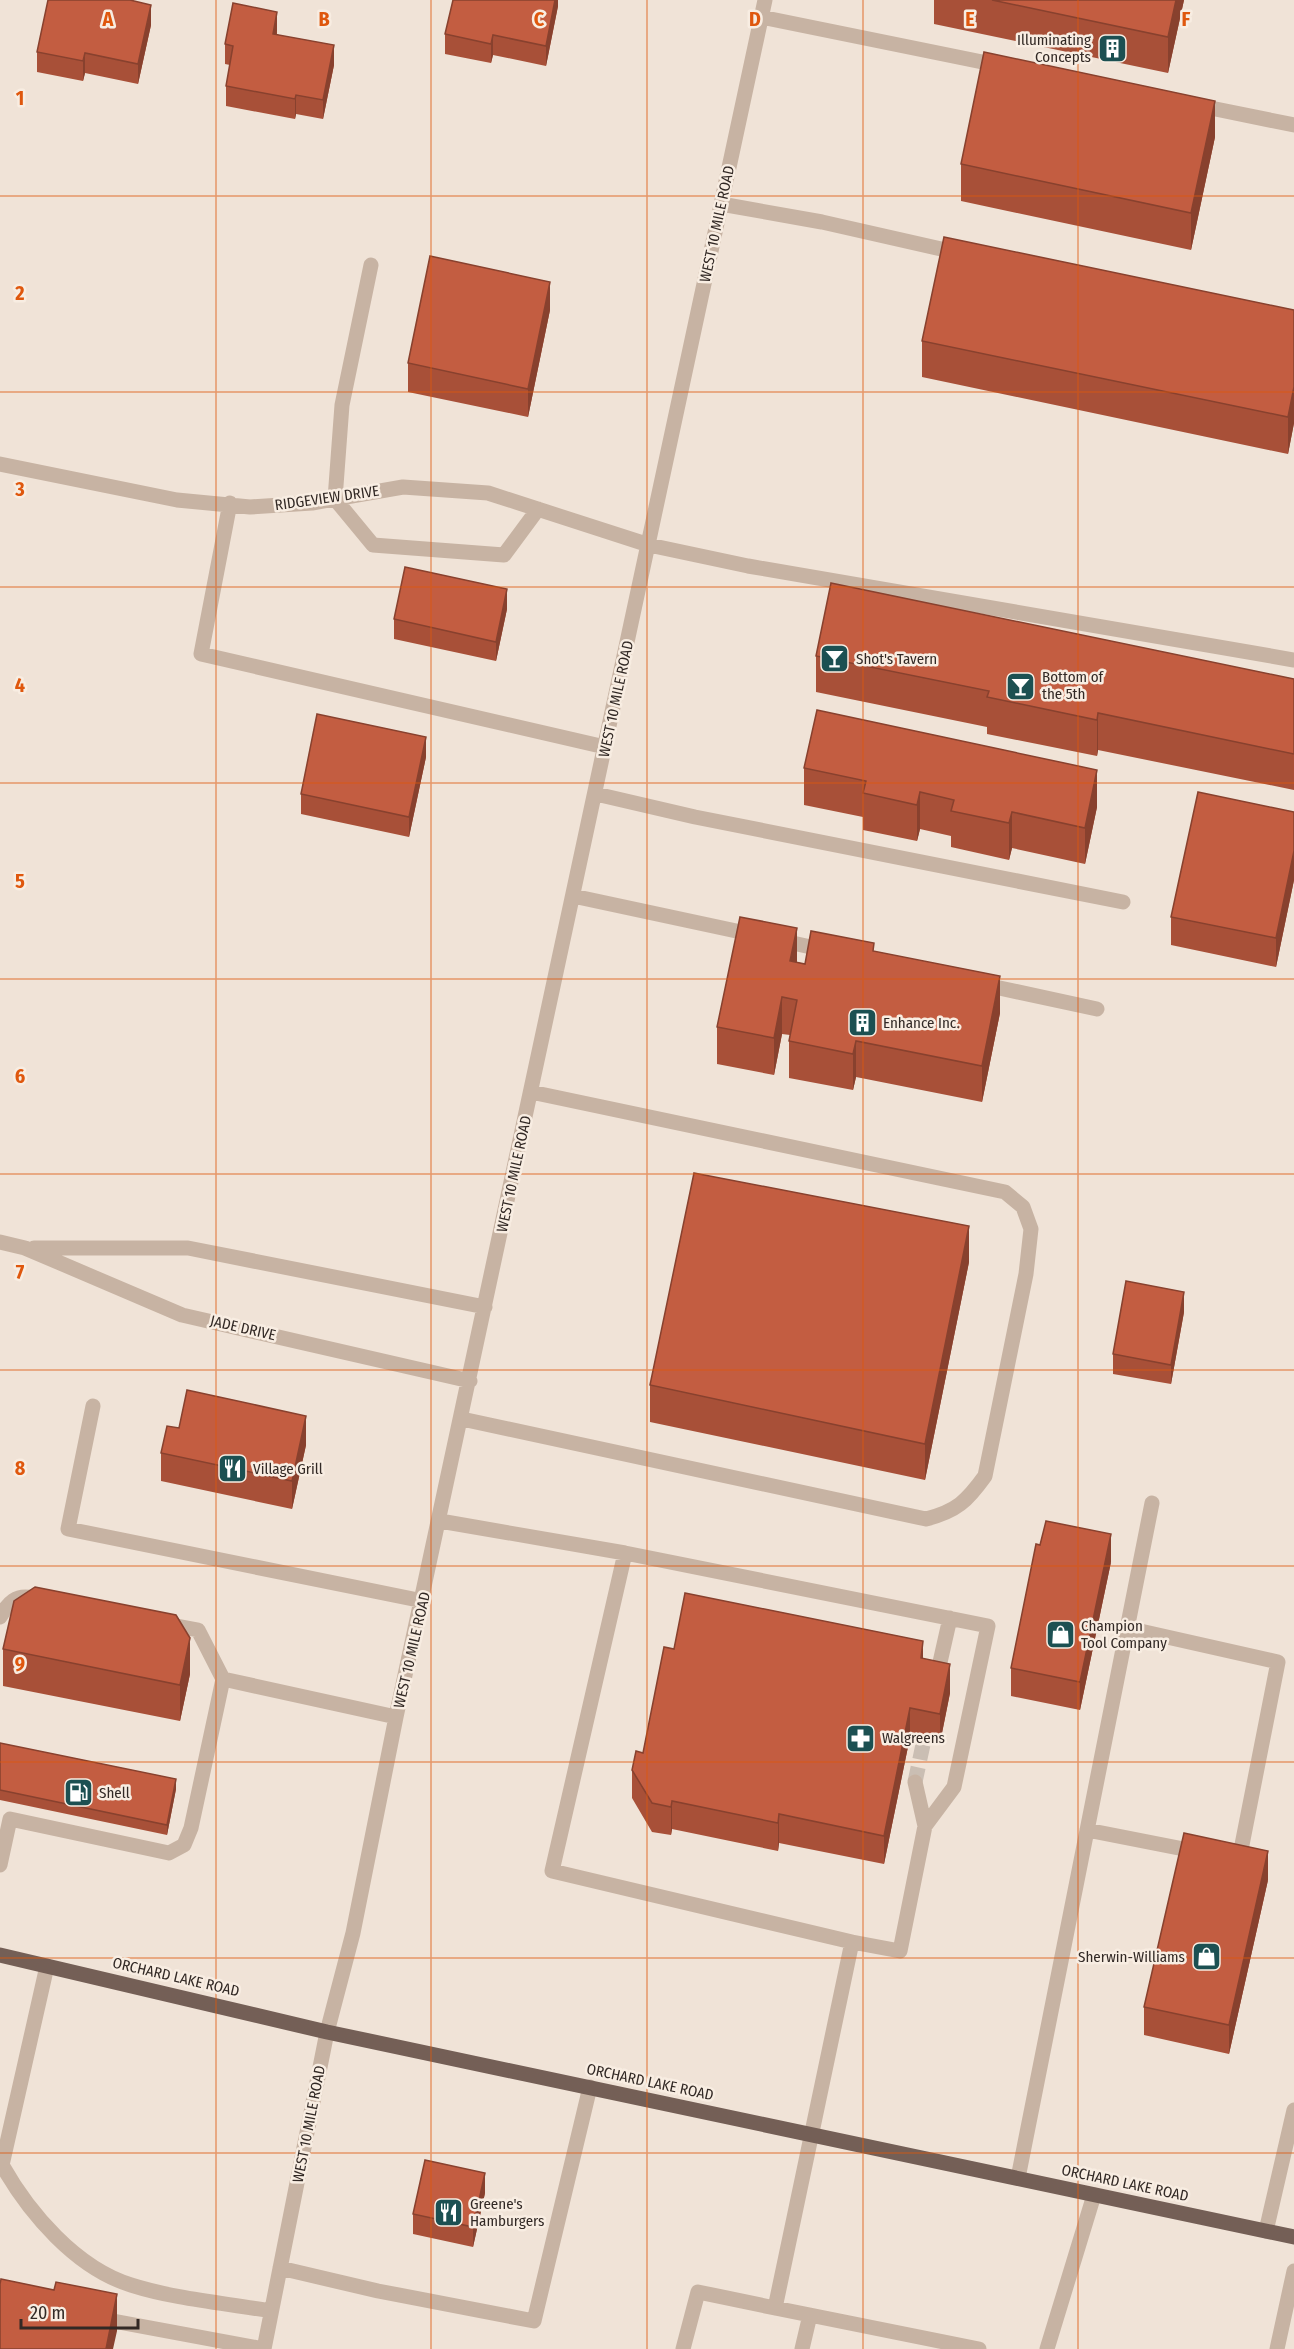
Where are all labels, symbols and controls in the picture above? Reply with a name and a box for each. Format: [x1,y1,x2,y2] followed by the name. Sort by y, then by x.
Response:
[102,7,115,31] text: A
[318,7,330,31] text: B
[534,7,545,31] text: C
[749,7,761,31] text: D
[965,7,975,31] text: E
[1182,7,1191,31] text: F
[1017,31,1091,66] place label: Illuminating Concepts
[1096,33,1128,65] building icon: Illuminating Concepts
[16,86,24,110] text: 1
[696,164,738,284] street label: WEST 10 MILE ROAD
[14,281,25,305] text: 2
[14,477,25,501] text: 3
[274,482,380,514] street label: RIDGEVIEW DRIVE
[595,639,637,759] street label: WEST 10 MILE ROAD
[819,643,851,675] bar icon: Shot's Tavern
[856,650,937,668] place label: Shot's Tavern
[1042,668,1105,703] place label: Bottom of the 5th
[1005,670,1037,702] bar icon: Bottom of the 5th
[15,673,25,697] text: 4
[15,869,25,893] text: 5
[846,1007,878,1039] building icon: Enhance Inc.
[883,1014,960,1032] place label: Enhance Inc.
[15,1064,25,1088] text: 6
[493,1114,535,1234] street label: WEST 10 MILE ROAD
[16,1260,25,1284] text: 7
[208,1312,278,1344] street label: JADE DRIVE
[216,1453,248,1485] restaurant icon: Village Grill
[15,1456,26,1480] text: 8
[253,1460,323,1478] place label: Village Grill
[390,1590,434,1710] street label: WEST 10 MILE ROAD
[1081,1617,1167,1652] place label: Champion Tool Company
[1044,1619,1076,1651] shop icon: Champion Tool Company
[15,1652,25,1676] text: 9
[845,1722,877,1754] pharmacy icon: Walgreens
[882,1729,945,1747] place label: Walgreens
[62,1777,94,1809] fuel station icon: Shell
[99,1784,130,1802] place label: Shell
[1190,1941,1222,1973] shop icon: Sherwin-Williams
[1078,1948,1185,1966] place label: Sherwin-Williams
[111,1954,241,2000] street label: ORCHARD LAKE ROAD
[585,2060,715,2104] street label: ORCHARD LAKE ROAD
[289,2064,329,2184] street label: WEST 10 MILE ROAD
[1060,2161,1190,2205] street label: ORCHARD LAKE ROAD
[470,2195,544,2230] place label: Greene's Hamburgers
[433,2197,465,2229] restaurant icon: Greene's Hamburgers
[21,2292,138,2330] scale bar
[30,2302,65,2324] text: 20 m

